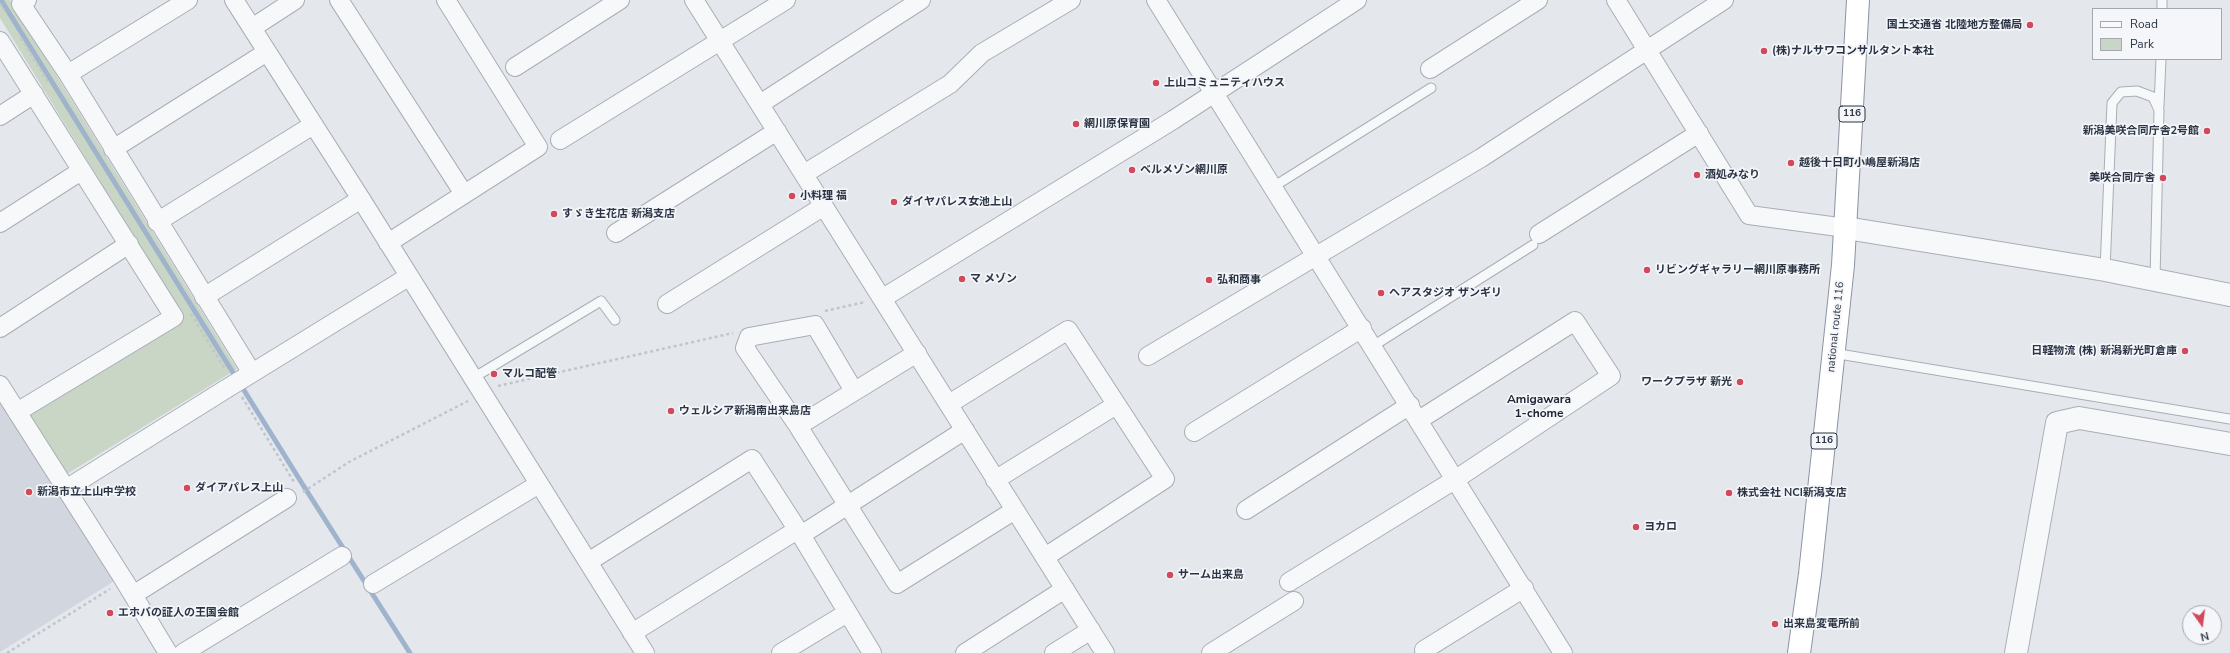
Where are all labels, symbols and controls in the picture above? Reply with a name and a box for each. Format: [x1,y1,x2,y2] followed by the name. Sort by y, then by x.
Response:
[2092,8,2222,60] legend
[2130,16,2158,32] text: Road
[1887,18,2022,32] place label: 国土交通省 北陸地方整備局
[2025,20,2035,30] marker: 国土交通省 北陸地方整備局
[2130,36,2154,52] text: Park
[1772,44,1934,58] place label: (株)ナルサワコンサルタント本社
[1759,46,1769,56] marker: (株)ナルサワコンサルタント本社
[1164,76,1285,90] place label: 上山コミュニティハウス
[1151,78,1161,88] marker: 上山コミュニティハウス
[1839,106,1865,122] road number: 116
[1084,117,1150,131] place label: 網川原保育園
[1071,119,1081,129] marker: 網川原保育園
[2082,124,2199,138] place label: 新潟美咲合同庁舎2号館
[2202,126,2212,136] marker: 新潟美咲合同庁舎2号館
[1799,156,1920,170] place label: 越後十日町小嶋屋新潟店
[1786,158,1796,168] marker: 越後十日町小嶋屋新潟店
[1140,163,1228,177] place label: ベルメゾン網川原
[1127,165,1137,175] marker: ベルメゾン網川原
[1705,168,1760,182] place label: 酒処みなり
[1692,170,1702,180] marker: 酒処みなり
[2089,171,2155,185] place label: 美咲合同庁舎
[2158,173,2168,183] marker: 美咲合同庁舎
[800,189,847,203] place label: 小料理 福
[787,191,797,201] marker: 小料理 福
[902,195,1012,209] place label: ダイヤパレス女池上山
[889,197,899,207] marker: ダイヤパレス女池上山
[562,207,675,221] place label: すゞき生花店 新潟支店
[549,209,559,219] marker: すゞき生花店 新潟支店
[1655,263,1820,277] place label: リビングギャラリー網川原事務所
[1642,265,1652,275] marker: リビングギャラリー網川原事務所
[970,272,1017,286] place label: マ メゾン
[1217,273,1261,287] place label: 弘和商事
[957,274,967,284] marker: マ メゾン
[1204,275,1214,285] marker: 弘和商事
[1825,281,1847,373] street label: national route 116
[1389,286,1502,300] place label: ヘアスタジオ ザンギリ
[1376,288,1386,298] marker: ヘアスタジオ ザンギリ
[2031,344,2177,358] place label: 日軽物流 (株) 新潟新光町倉庫
[2180,346,2190,356] marker: 日軽物流 (株) 新潟新光町倉庫
[502,367,557,381] place label: マルコ配管
[489,369,499,379] marker: マルコ配管
[1641,375,1732,389] place label: ワークプラザ 新光
[1735,377,1745,387] marker: ワークプラザ 新光
[1507,393,1571,421] district label: Amigawara 1-chome
[679,404,811,418] place label: ウェルシア新潟南出来島店
[666,406,676,416] marker: ウェルシア新潟南出来島店
[1811,433,1837,449] road number: 116
[195,481,283,495] place label: ダイアパレス上山
[182,483,192,493] marker: ダイアパレス上山
[37,485,136,499] place label: 新潟市立上山中学校
[1737,486,1847,500] place label: 株式会社 NCI新潟支店
[24,487,34,497] marker: 新潟市立上山中学校
[1724,488,1734,498] marker: 株式会社 NCI新潟支店
[1644,520,1677,534] place label: ヨカロ
[1631,522,1641,532] marker: ヨカロ
[1178,568,1244,582] place label: サーム出来島
[1165,570,1175,580] marker: サーム出来島
[2182,605,2222,645] north arrow
[118,606,239,620] place label: エホバの証人の王国会館
[105,608,115,618] marker: エホバの証人の王国会館
[1783,617,1860,631] place label: 出来島変電所前
[1770,619,1780,629] marker: 出来島変電所前
[2199,628,2211,644] text: N

